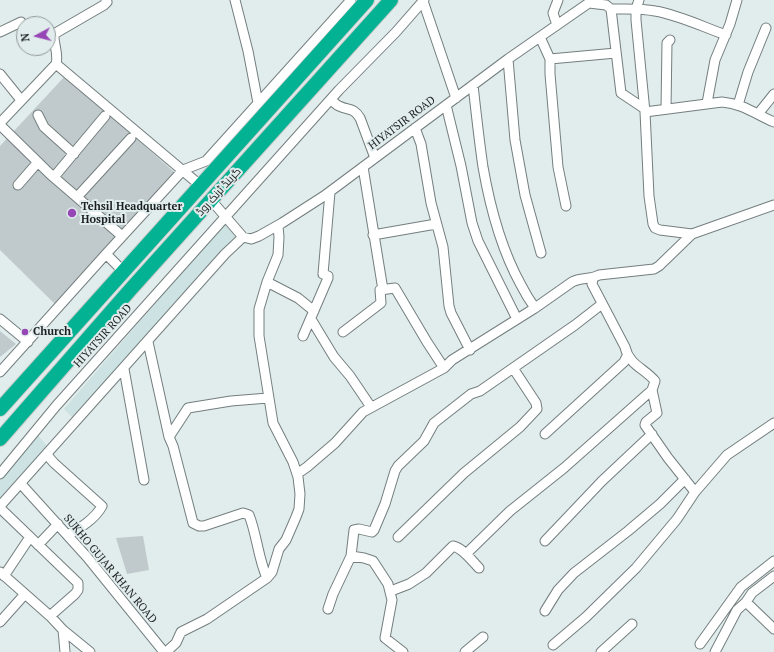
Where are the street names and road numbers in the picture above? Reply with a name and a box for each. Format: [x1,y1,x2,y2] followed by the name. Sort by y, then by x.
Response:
[366,94,438,152] street label: HIYATSIR ROAD
[194,165,244,219] street label: گرینڈ ٹرنک روڈ
[71,302,135,370] street label: HIYATSIR ROAD
[61,512,159,626] street label: SUKHO GUJAR KHAN ROAD

